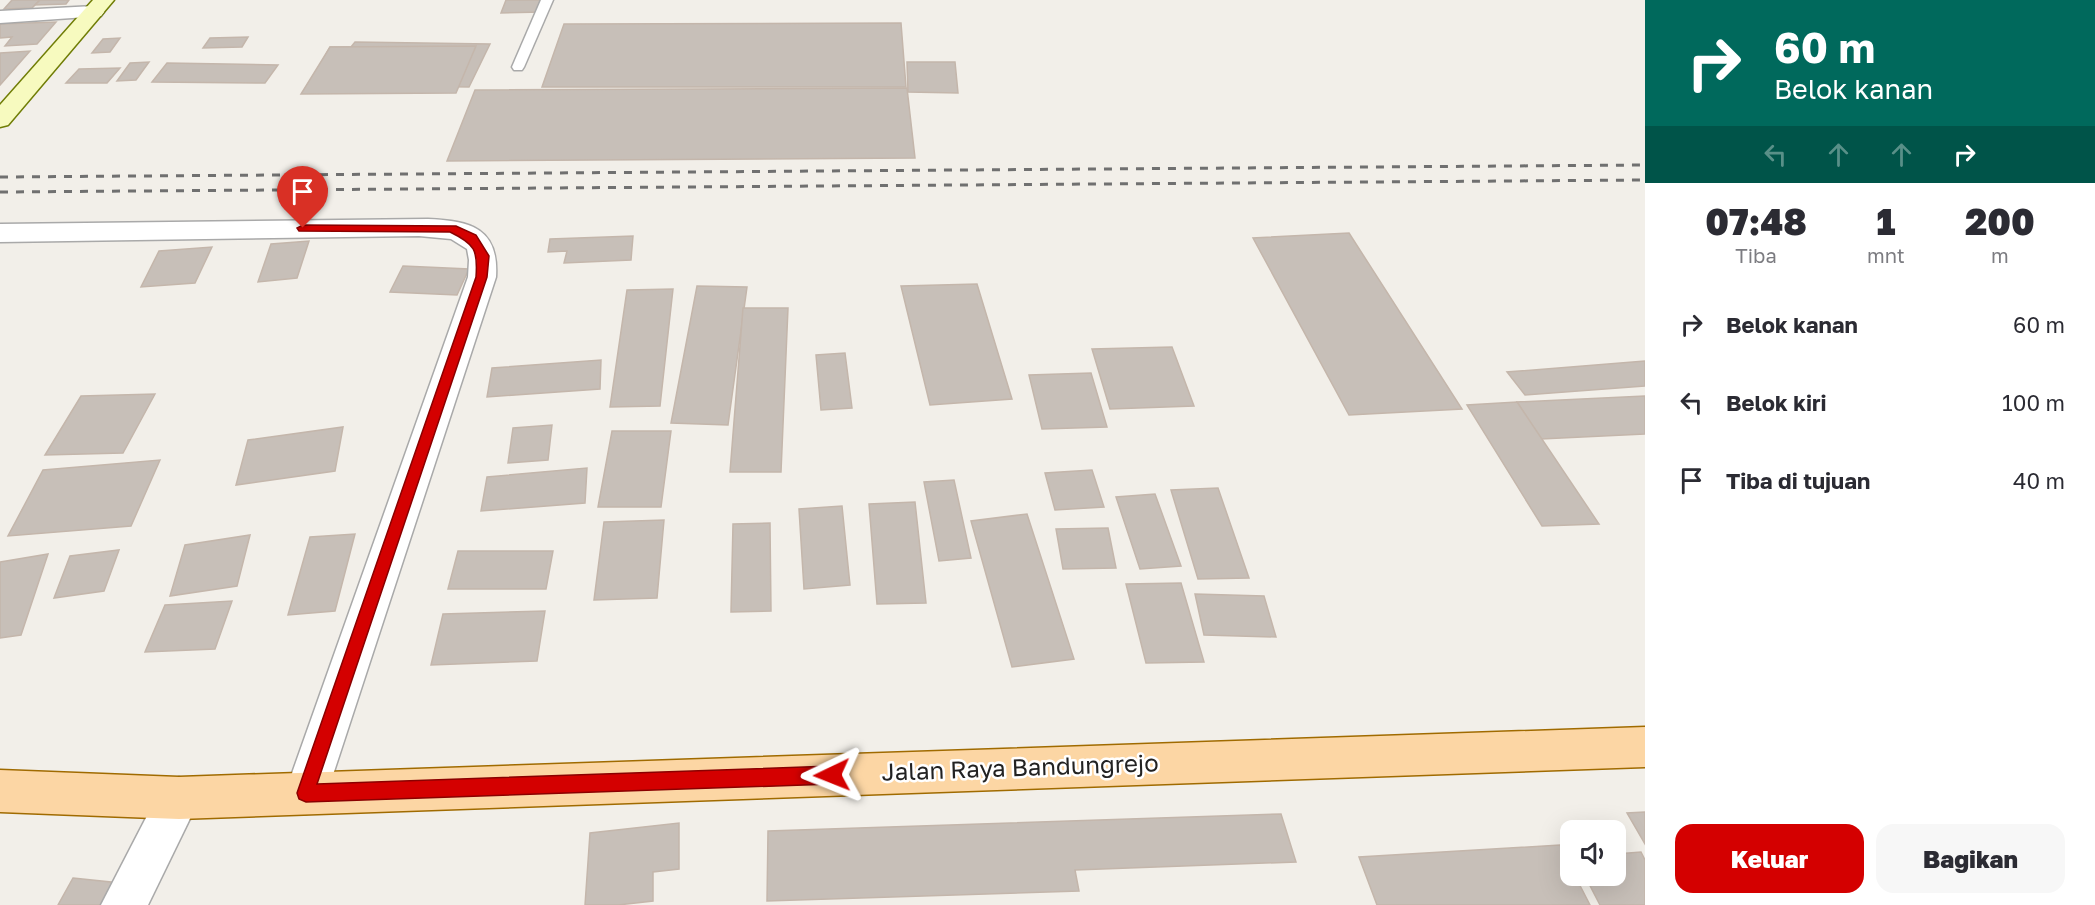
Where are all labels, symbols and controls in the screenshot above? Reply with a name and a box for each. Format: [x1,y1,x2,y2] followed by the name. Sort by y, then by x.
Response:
[1774,22,1875,72] text: 60 m
[1675,24,1753,102] icon: right
[1774,73,1933,105] text: Belok kanan
[1759,138,1792,171] icon: left
[1822,138,1855,171] icon: ahead
[1885,138,1918,171] icon: ahead
[1948,138,1981,171] icon: right
[277,166,328,228] pin
[286,175,319,208] icon: arrive
[1705,200,1807,243] text: 07:48
[1876,200,1895,243] text: 1
[1965,200,2035,243] text: 200
[1735,243,1777,267] text: Tiba
[1867,243,1905,267] text: mnt
[1991,243,2009,267] text: m
[1675,308,1708,341] icon: right
[1726,311,1858,338] text: Belok kanan
[2013,311,2065,338] text: 60 m
[1675,386,1708,419] icon: left
[1726,389,1827,416] text: Belok kiri
[2002,389,2065,416] text: 100 m
[1675,464,1708,497] icon: arrive
[1726,467,1870,494] text: Tiba di tujuan
[2013,467,2065,494] text: 40 m
[800,743,864,807] position arrow
[881,747,1159,786] street label: Jalan Raya Bandungrejo
[1560,820,1626,886] map controls
[1560,820,1626,886] button: sound
[1675,824,1864,893] button: Keluar
[1876,824,2065,893] button: Bagikan

